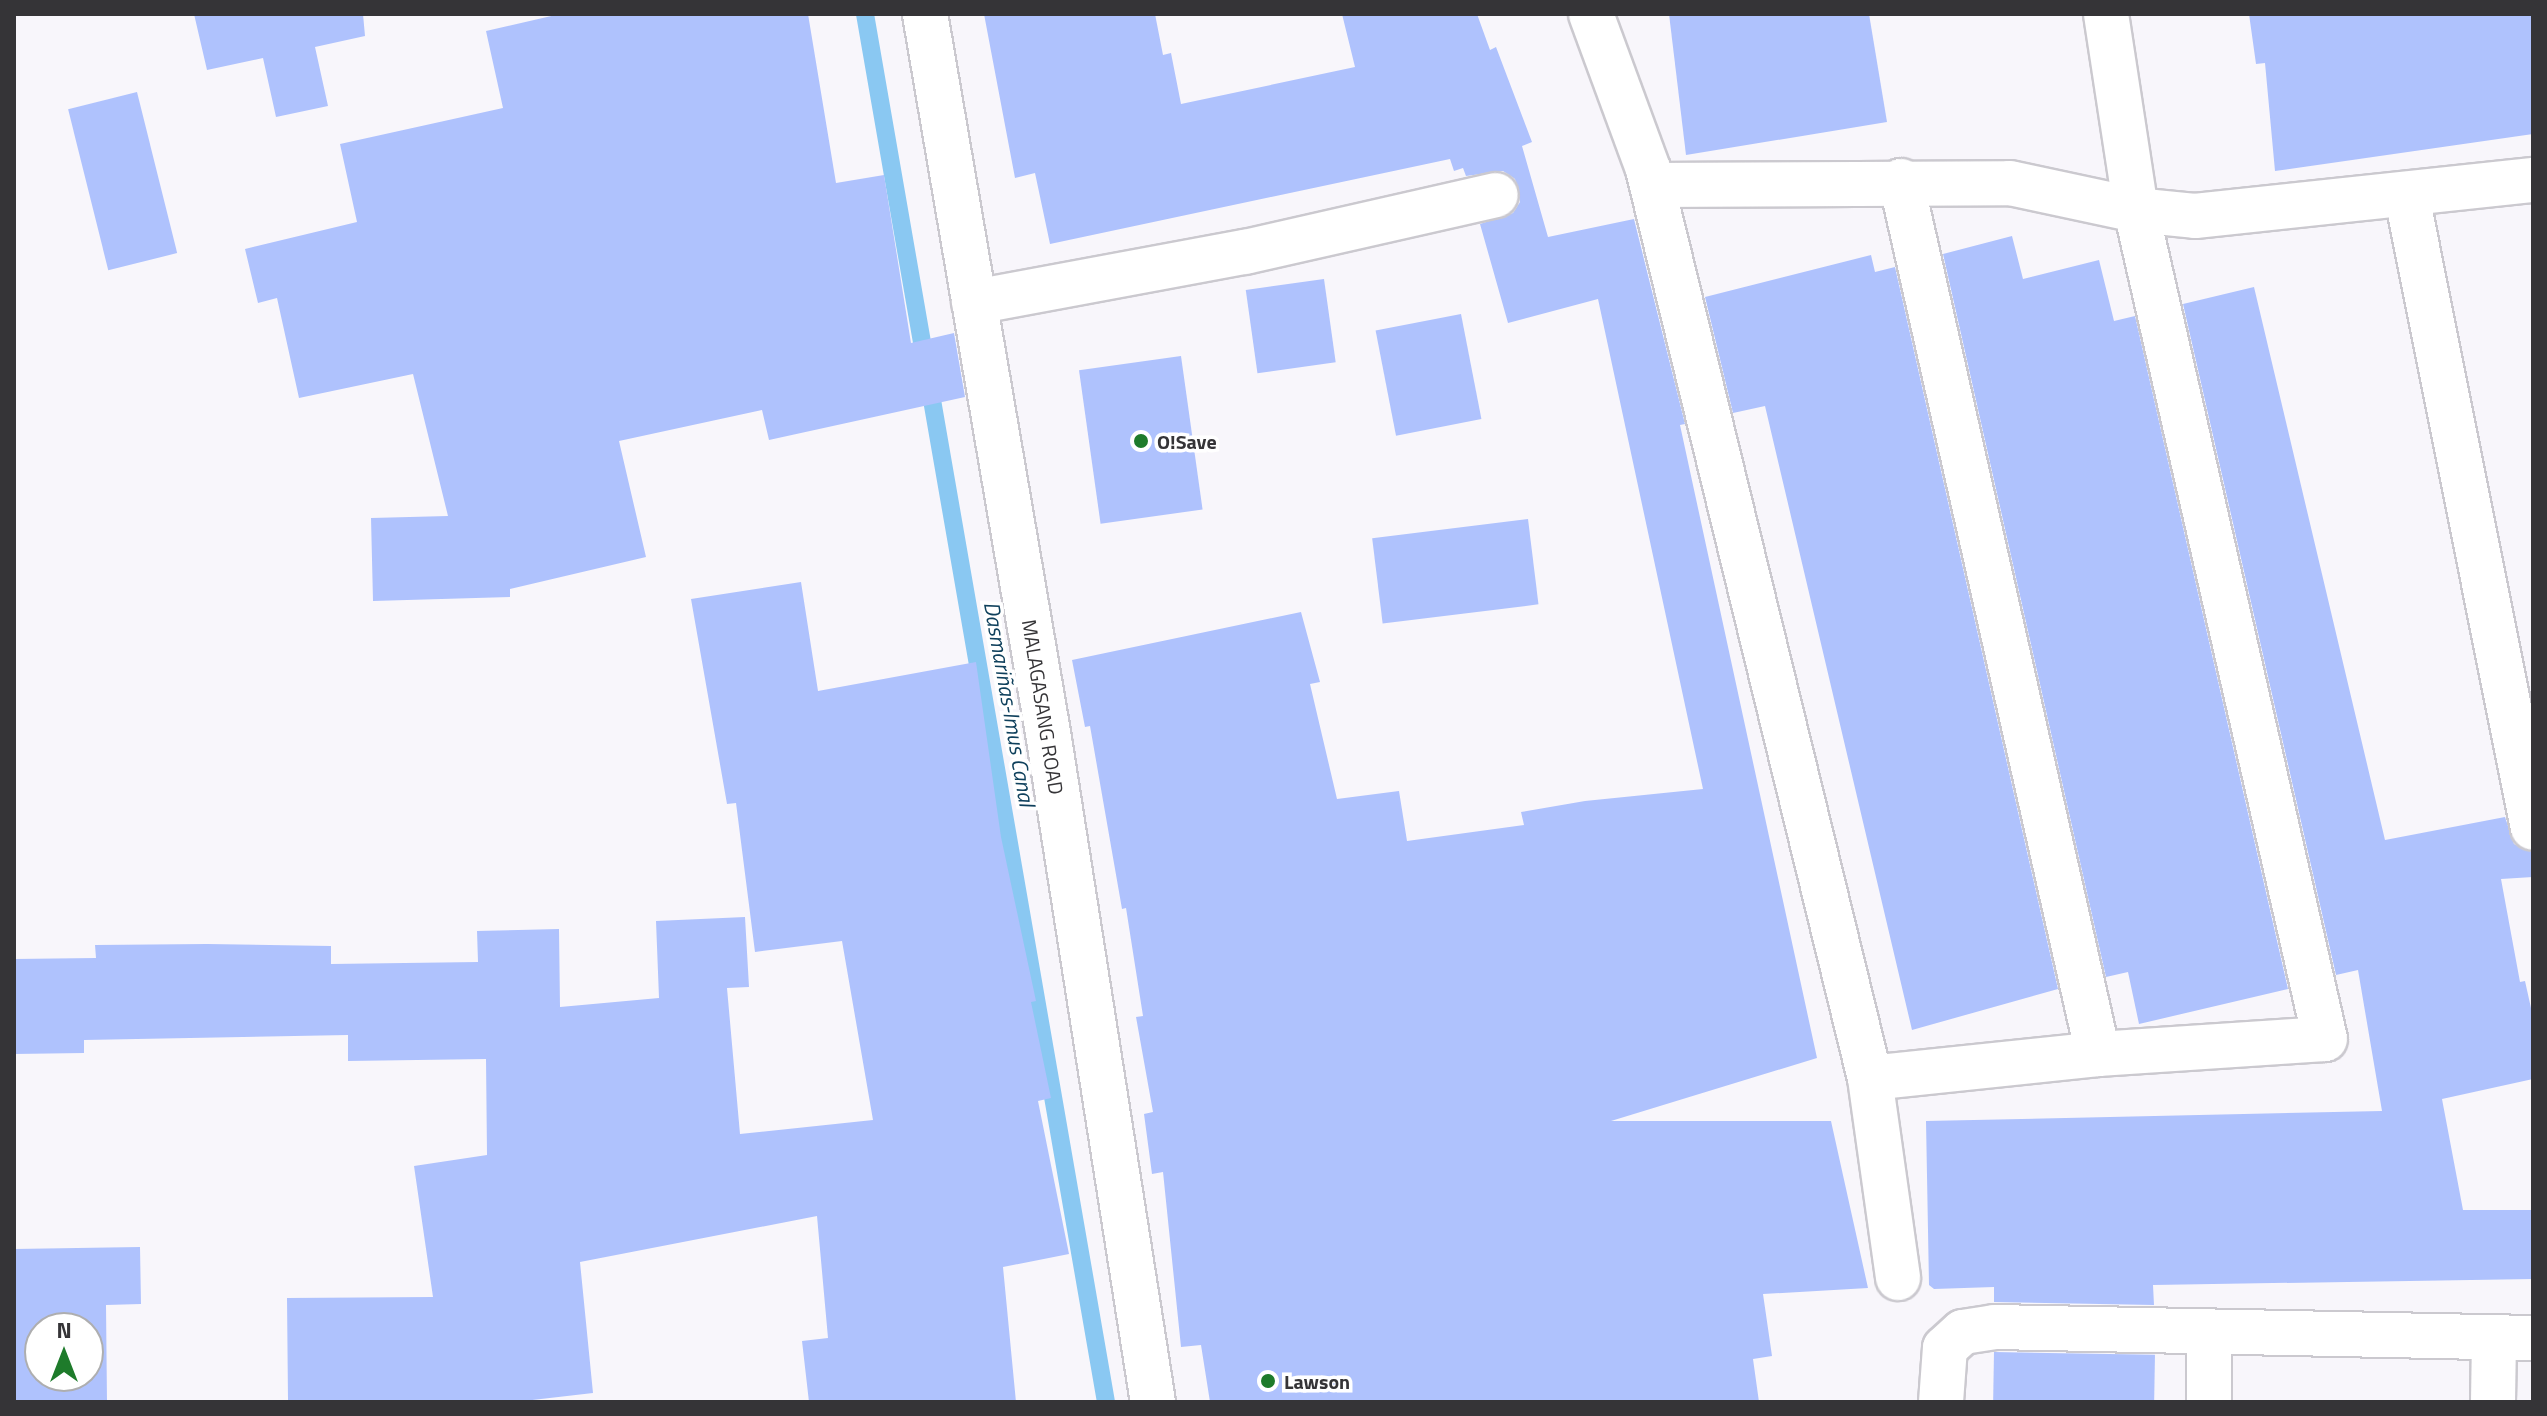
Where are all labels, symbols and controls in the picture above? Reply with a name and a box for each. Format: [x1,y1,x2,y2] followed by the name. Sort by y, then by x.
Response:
[1157,429,1217,453] place label: O!Save
[1132,432,1150,450] marker: O!Save
[978,599,1040,809] water label: Dasmariñas-Imus Canal
[1017,618,1069,796] street label: MALAGASANG ROAD
[24,1312,104,1392] north arrow
[56,1313,72,1347] text: N
[1284,1369,1350,1393] place label: Lawson
[1259,1372,1277,1390] marker: Lawson

